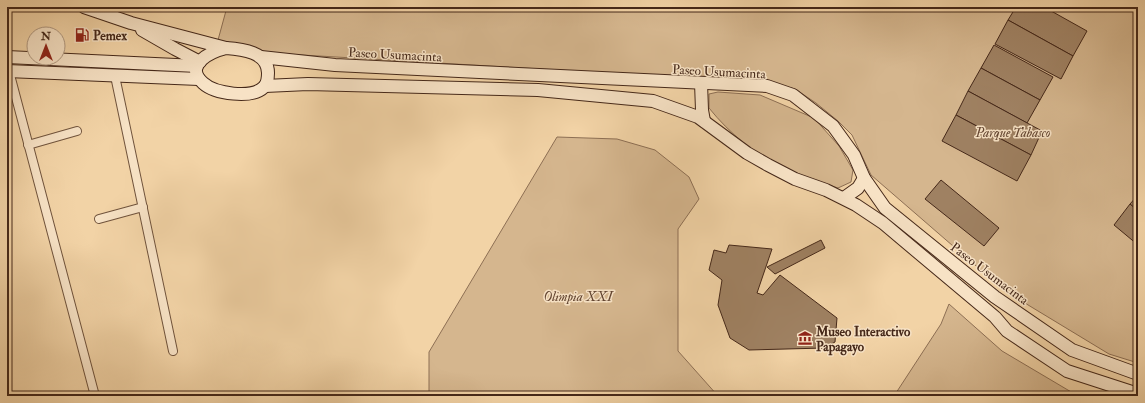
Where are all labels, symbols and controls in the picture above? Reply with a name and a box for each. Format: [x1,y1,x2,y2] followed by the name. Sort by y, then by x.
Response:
[26,26,66,66] north arrow
[74,27,90,43] fuel station icon: Pemex
[93,28,127,44] place label: Pemex
[40,30,52,43] text: N
[348,45,443,65] street label: Paseo Usumacinta
[672,62,767,82] street label: Paseo Usumacinta
[975,125,1051,141] park label: Parque Tabasco
[947,239,1032,309] street label: Paseo Usumacinta
[543,289,614,305] park label: Olimpia XXI
[815,324,911,356] place label: Museo Interactivo Papagayo
[797,330,813,346] museum icon: Museo Interactivo Papagayo

